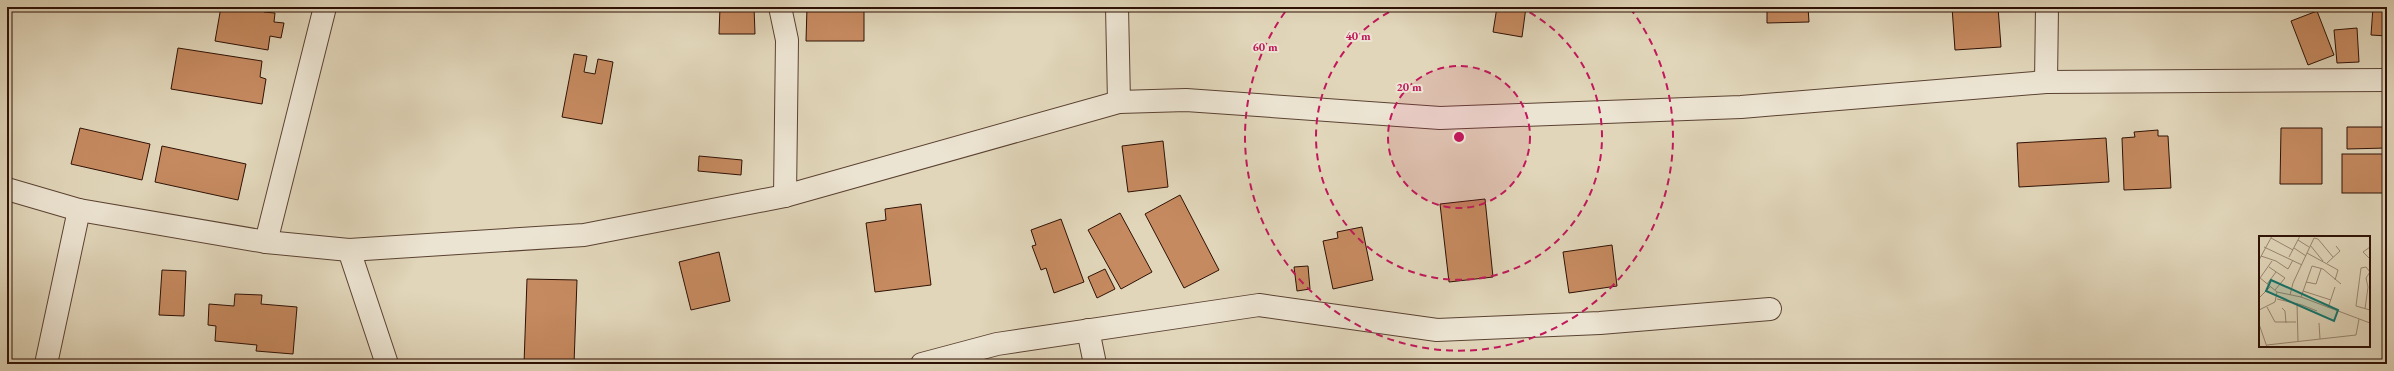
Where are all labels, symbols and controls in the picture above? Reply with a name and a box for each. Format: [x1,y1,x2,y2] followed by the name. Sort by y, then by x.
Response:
[1345,28,1371,44] text: 40 m
[1252,39,1278,55] text: 60 m
[1396,79,1422,95] text: 20 m
[1452,130,1466,144] centre of rings
[2259,236,2370,347] inset map

